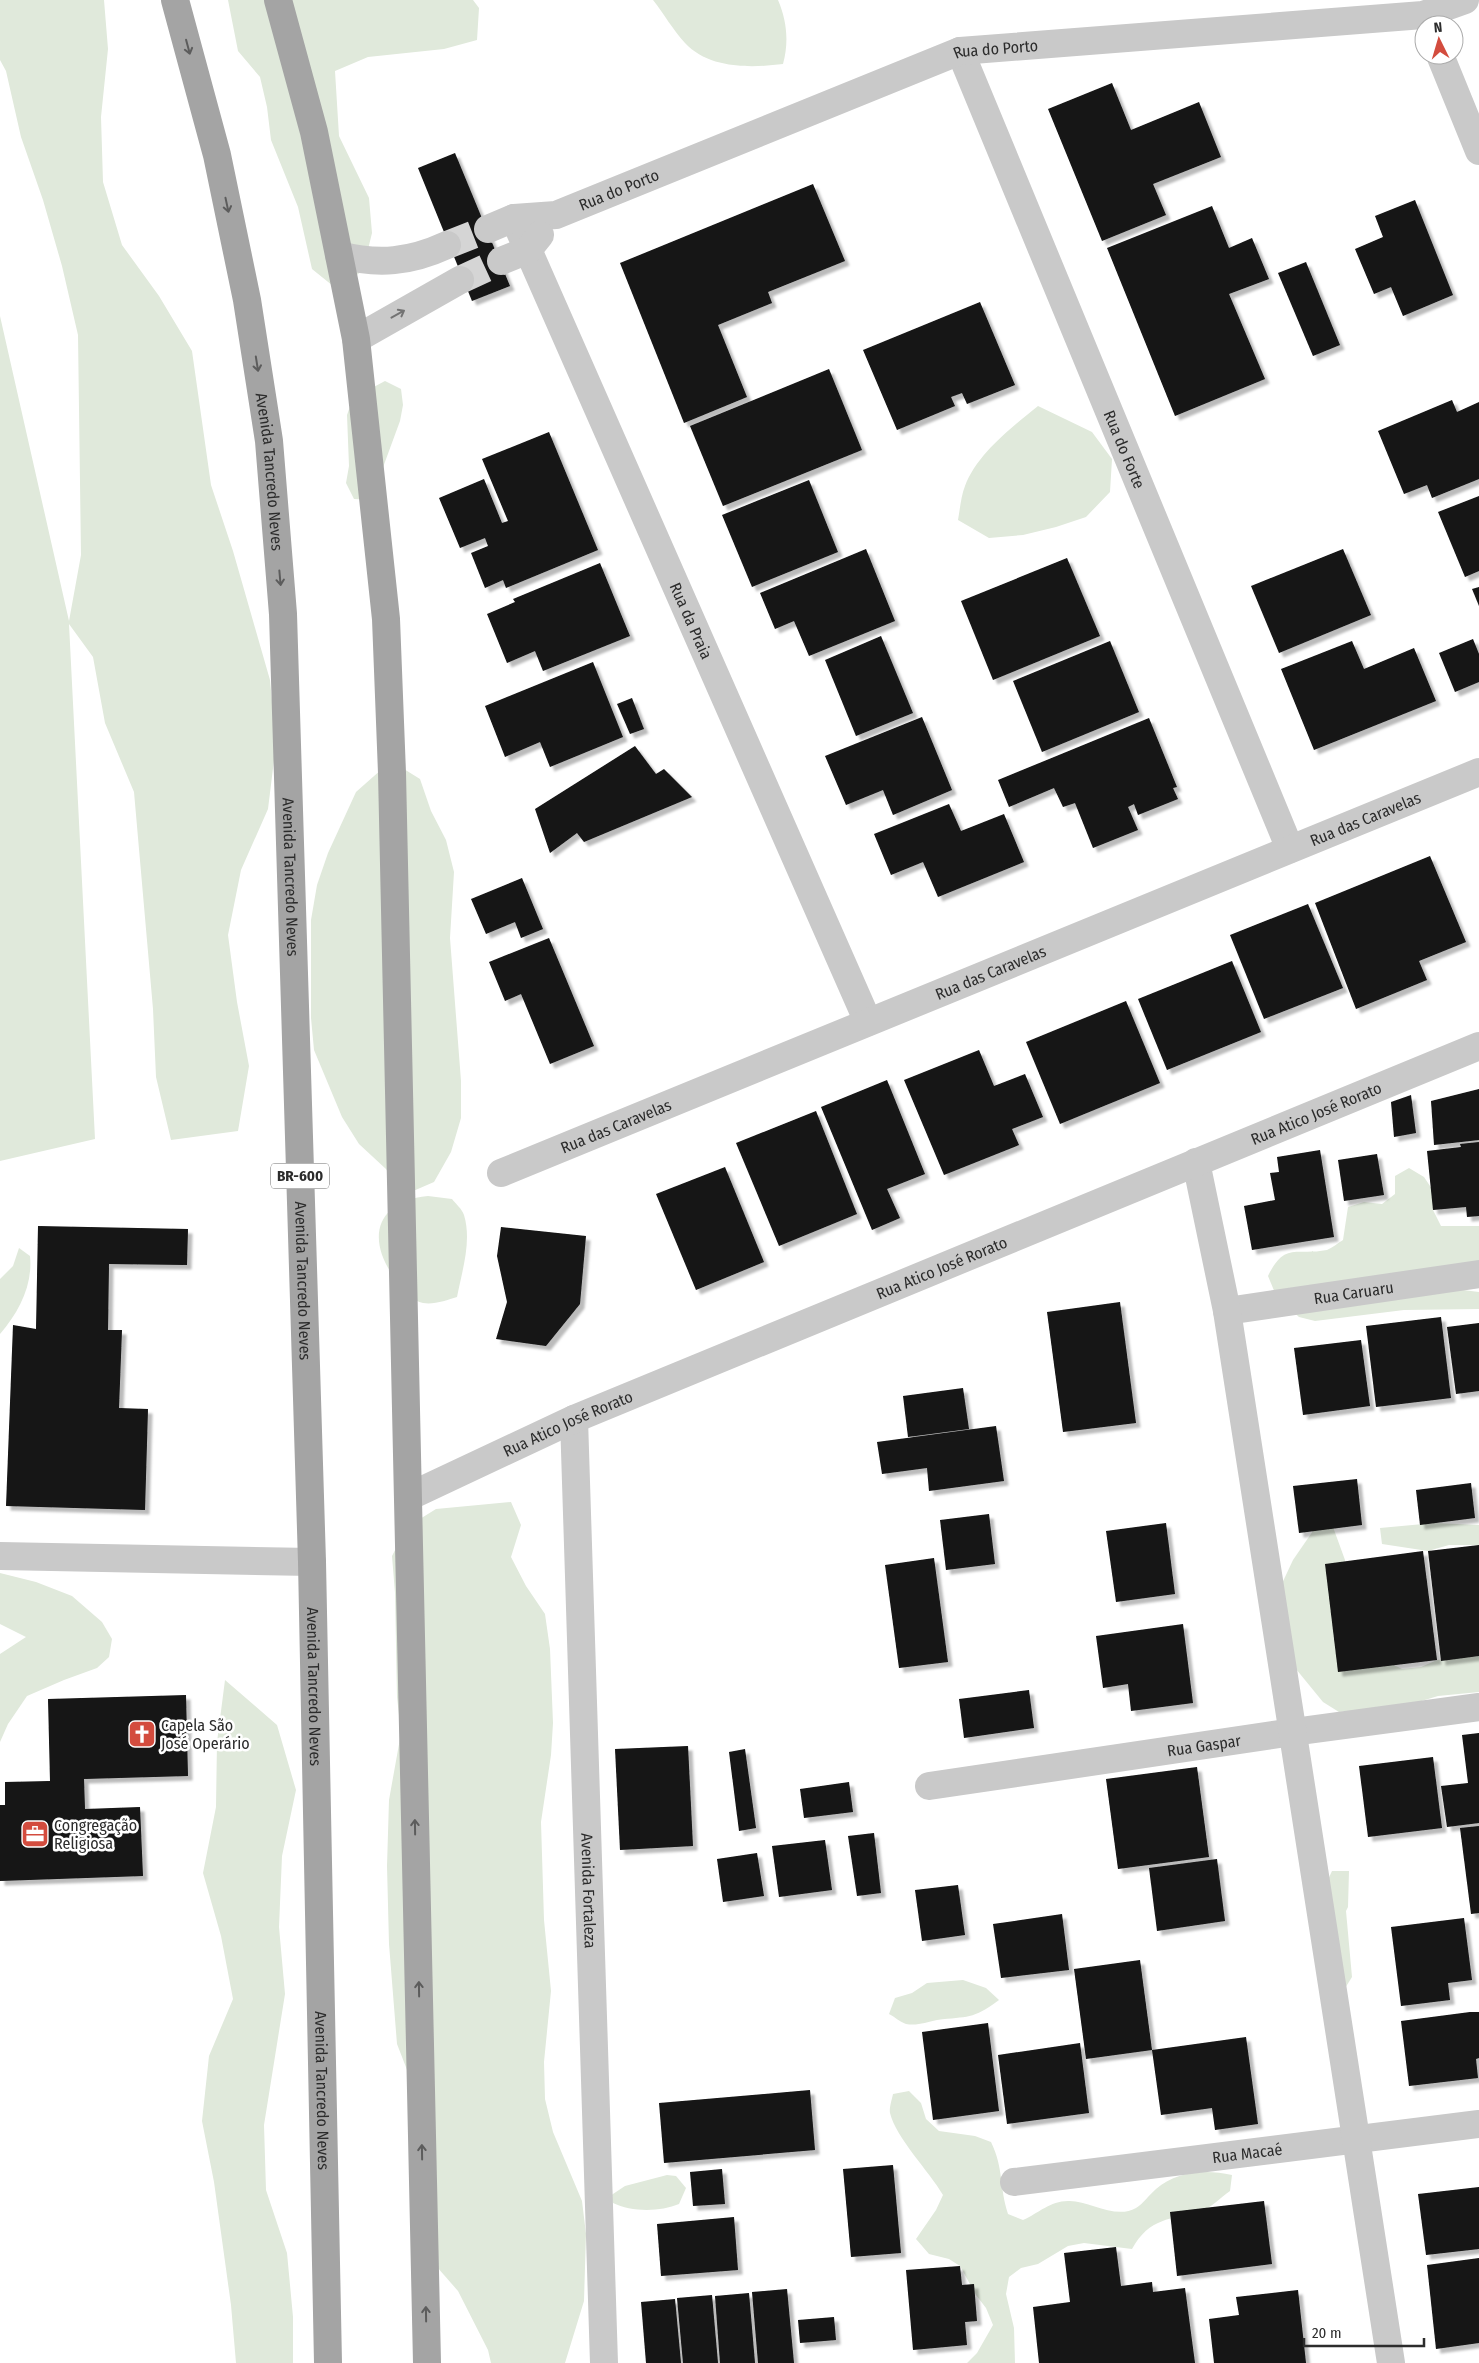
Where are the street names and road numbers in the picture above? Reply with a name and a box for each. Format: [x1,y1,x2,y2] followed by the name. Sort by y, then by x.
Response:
[950,35,1039,62] street label: Rua do Porto
[576,165,662,214] street label: Rua do Porto
[252,391,287,552] street label: Avenida Tancredo Neves
[1100,407,1149,491] street label: Rua do Forte
[666,579,717,662] street label: Rua da Praia
[1307,787,1423,850] street label: Rua das Caravelas
[279,797,303,957] street label: Avenida Tancredo Neves
[932,941,1049,1003] street label: Rua das Caravelas
[1248,1078,1384,1149] street label: Rua Atico José Rorato
[558,1095,674,1157] street label: Rua das Caravelas
[271,1164,329,1188] road number: BR-600
[291,1201,315,1361] street label: Avenida Tancredo Neves
[873,1232,1010,1303] street label: Rua Atico José Rorato
[1313,1277,1395,1308] street label: Rua Caruaru
[500,1386,635,1460] street label: Rua Atico José Rorato
[303,1607,326,1766] street label: Avenida Tancredo Neves
[1166,1730,1243,1760] street label: Rua Gaspar
[578,1833,600,1949] street label: Avenida Fortaleza
[311,2011,334,2170] street label: Avenida Tancredo Neves
[1211,2139,1283,2167] street label: Rua Macaé

